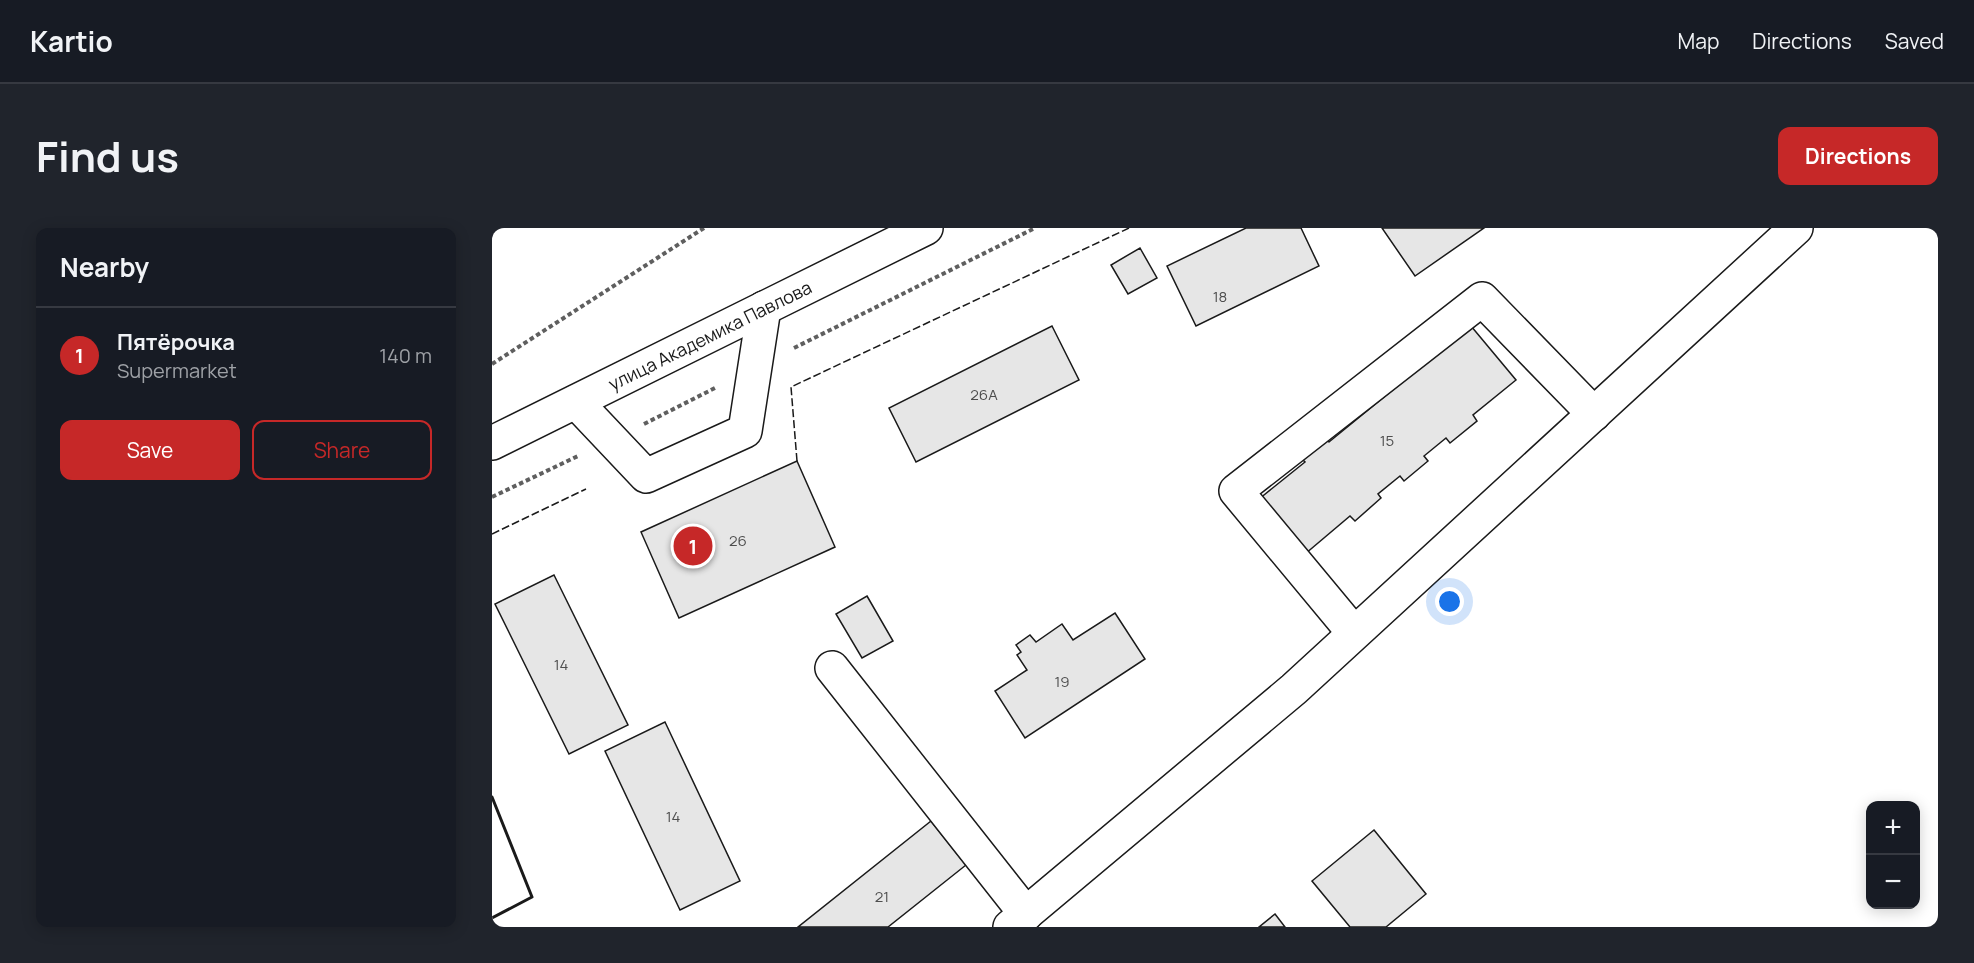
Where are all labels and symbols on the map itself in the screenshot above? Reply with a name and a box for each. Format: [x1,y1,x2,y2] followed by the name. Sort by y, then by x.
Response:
[604,275,815,396] street label: улица Академика Павлова
[1213,286,1227,307] house number: 18
[970,384,998,405] house number: 26А
[1380,430,1394,451] house number: 15
[674,524,712,568] pin: 1
[729,530,747,551] house number: 26
[1435,587,1464,616] your location
[554,654,568,675] house number: 14
[1054,671,1070,692] house number: 19
[666,806,680,827] house number: 14
[875,886,889,907] house number: 21

